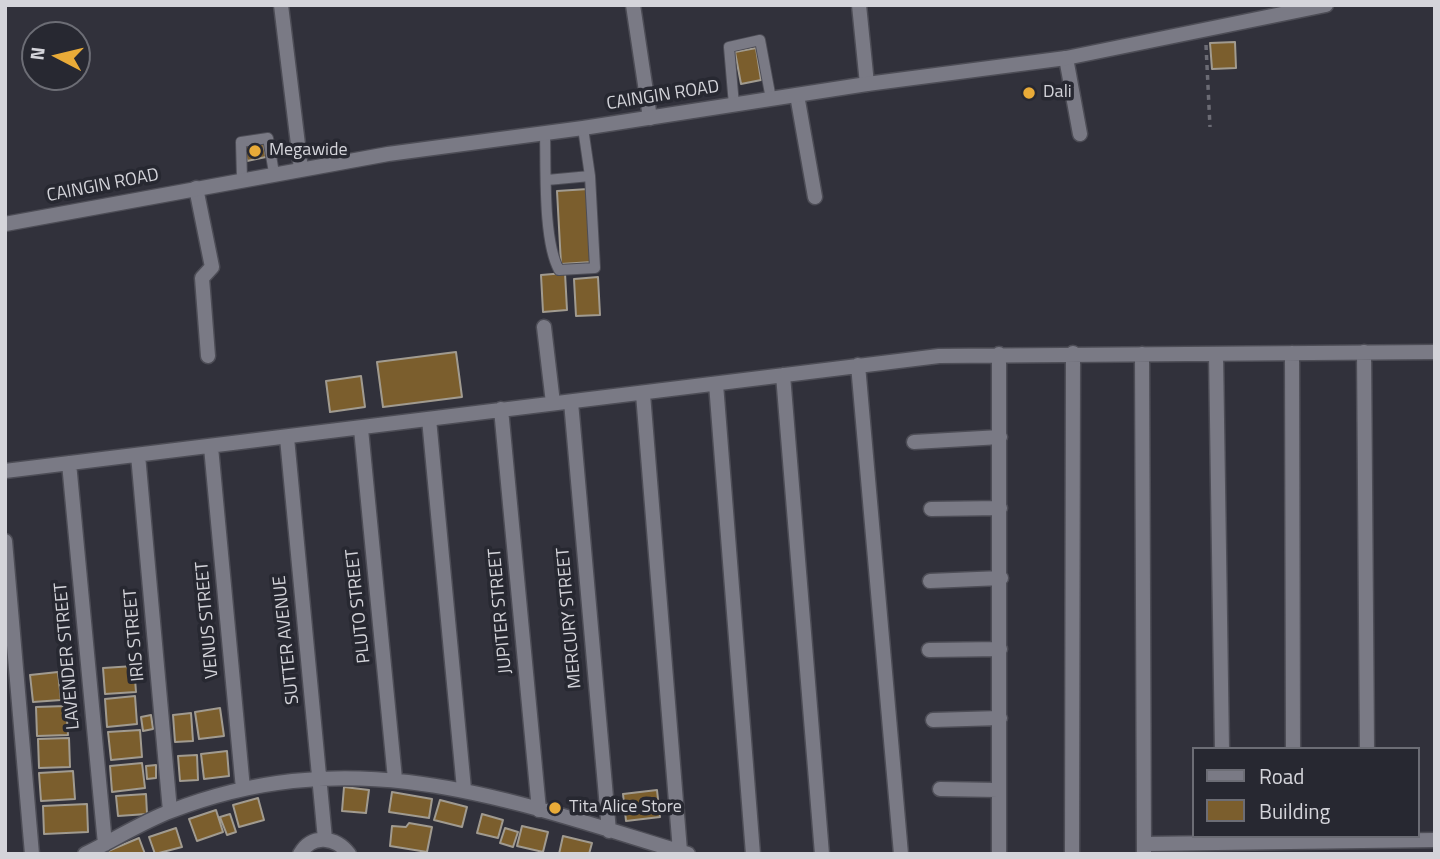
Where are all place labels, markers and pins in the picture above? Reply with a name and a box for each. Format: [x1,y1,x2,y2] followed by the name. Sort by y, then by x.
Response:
[1043,82,1072,104] place label: Dali
[1021,85,1037,101] marker: Dali
[269,140,348,162] place label: Megawide
[247,143,263,159] marker: Megawide
[569,797,682,819] place label: Tita Alice Store
[547,800,563,816] marker: Tita Alice Store

